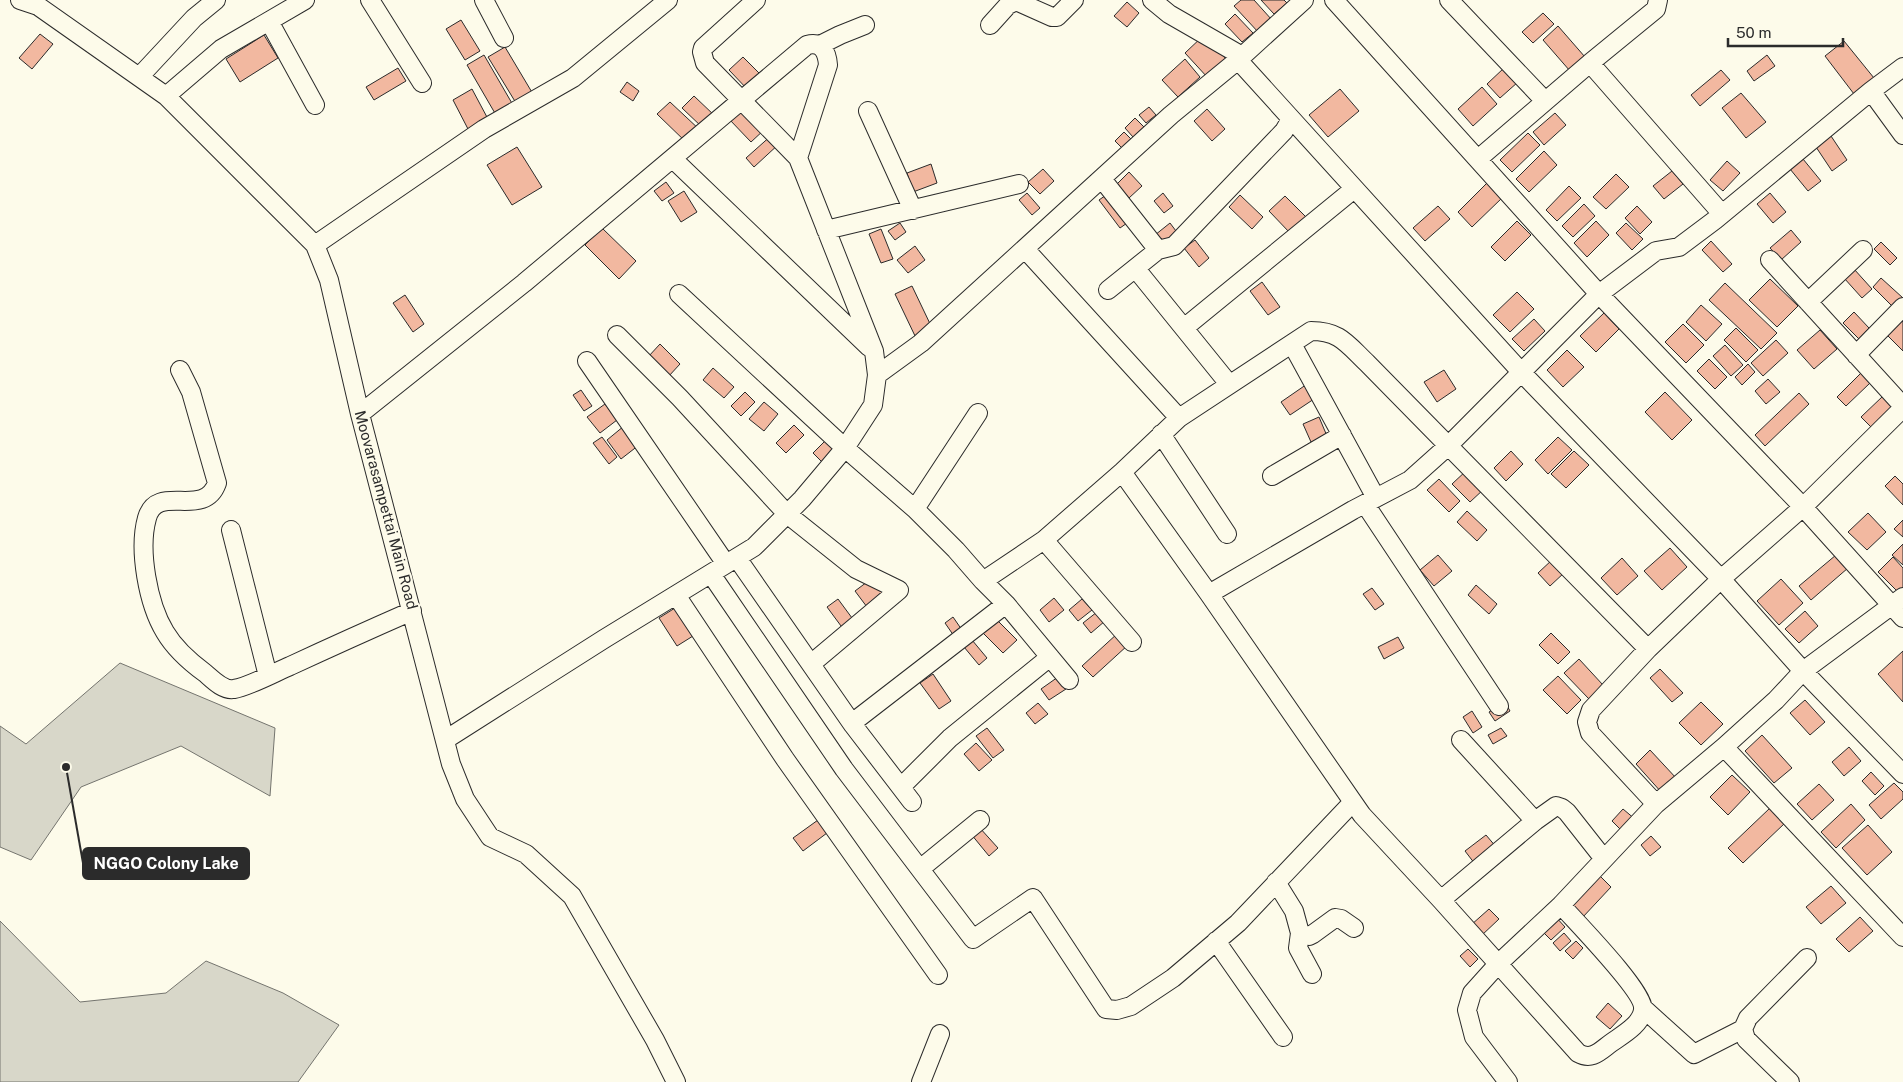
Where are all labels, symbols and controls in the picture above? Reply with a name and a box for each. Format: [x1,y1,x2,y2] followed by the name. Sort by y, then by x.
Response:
[1728,15,1843,47] scale bar
[1736,24,1771,41] text: 50 m
[352,409,421,611] street label: Moovarasampettai Main Road
[83,848,249,879] callout: NGGO Colony Lake
[93,854,239,873] text: NGGO Colony Lake

